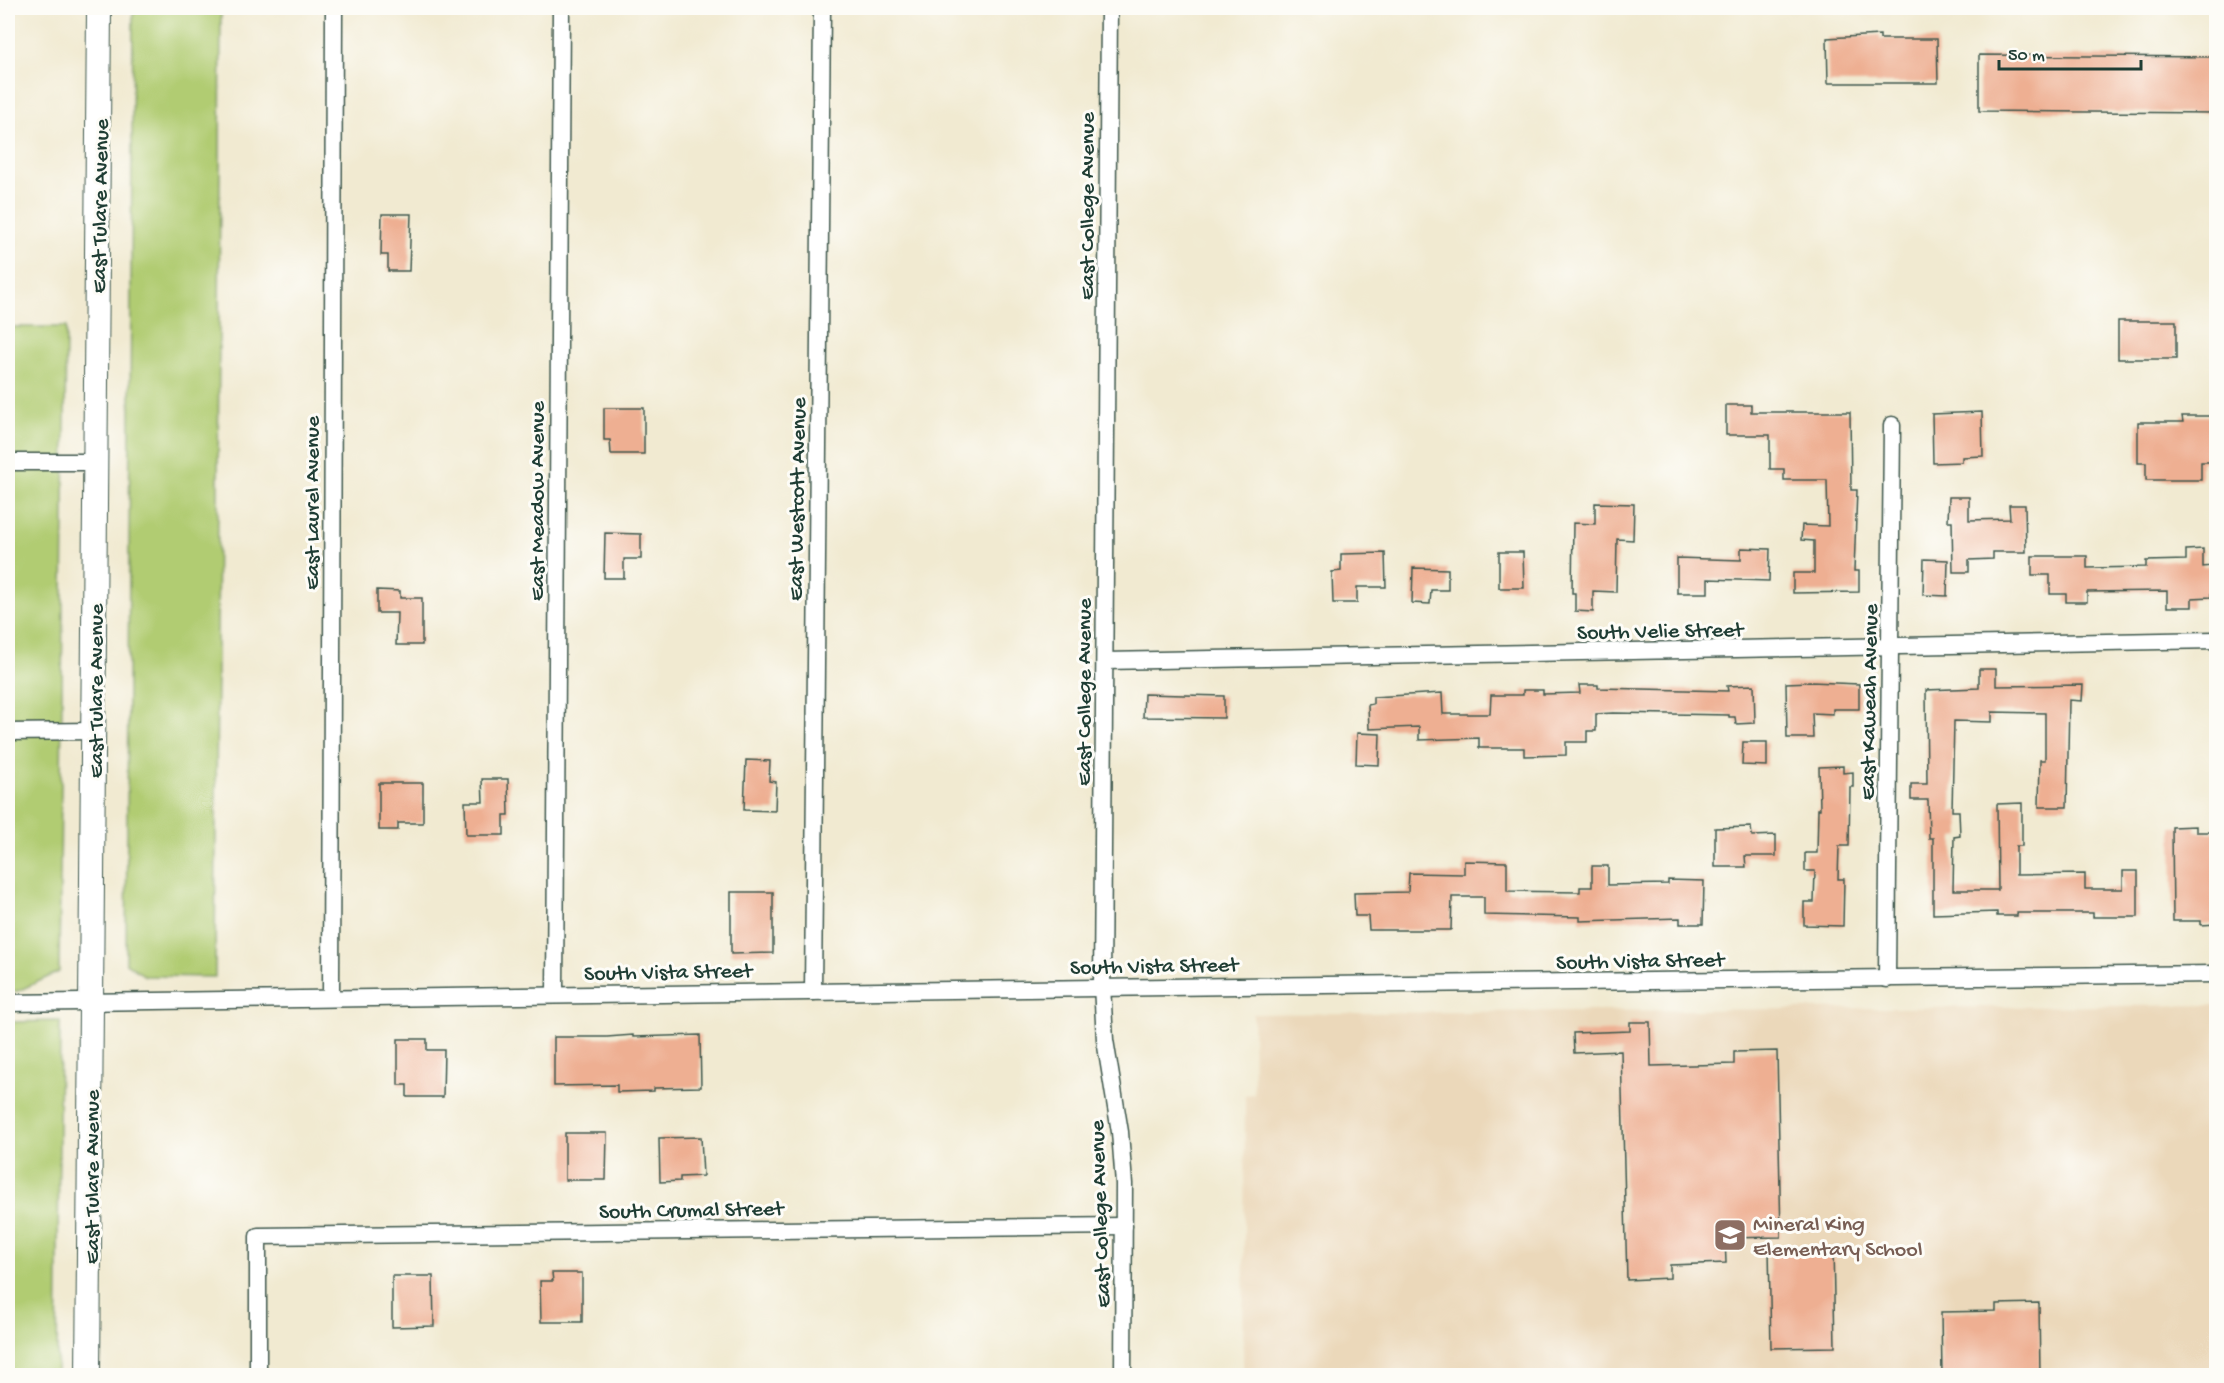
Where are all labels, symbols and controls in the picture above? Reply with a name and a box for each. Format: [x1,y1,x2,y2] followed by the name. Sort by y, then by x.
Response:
[1999,33,2142,71] scale bar
[2008,46,2045,67] text: 50 m
[1076,111,1102,300] street label: East College Avenue
[87,118,117,294] street label: East Tulare Avenue
[784,396,814,601] street label: East Westcott Avenue
[526,400,552,601] street label: East Meadow Avenue
[301,415,327,590] street label: East Laurel Avenue
[1073,597,1099,786] street label: East College Avenue
[85,603,111,778] street label: East Tulare Avenue
[1856,603,1886,800] street label: East Kaweah Avenue
[1577,619,1745,647] street label: South Velie Street
[1556,948,1726,977] street label: South Vista Street
[1070,953,1240,982] street label: South Vista Street
[584,959,754,988] street label: South Vista Street
[81,1089,107,1264] street label: East Tulare Avenue
[1086,1119,1118,1308] street label: East College Avenue
[599,1197,786,1227] street label: South Crumal Street
[1753,1213,1923,1264] place label: Mineral King Elementary School
[1712,1217,1748,1253] school or university icon: Mineral King Elementary School

